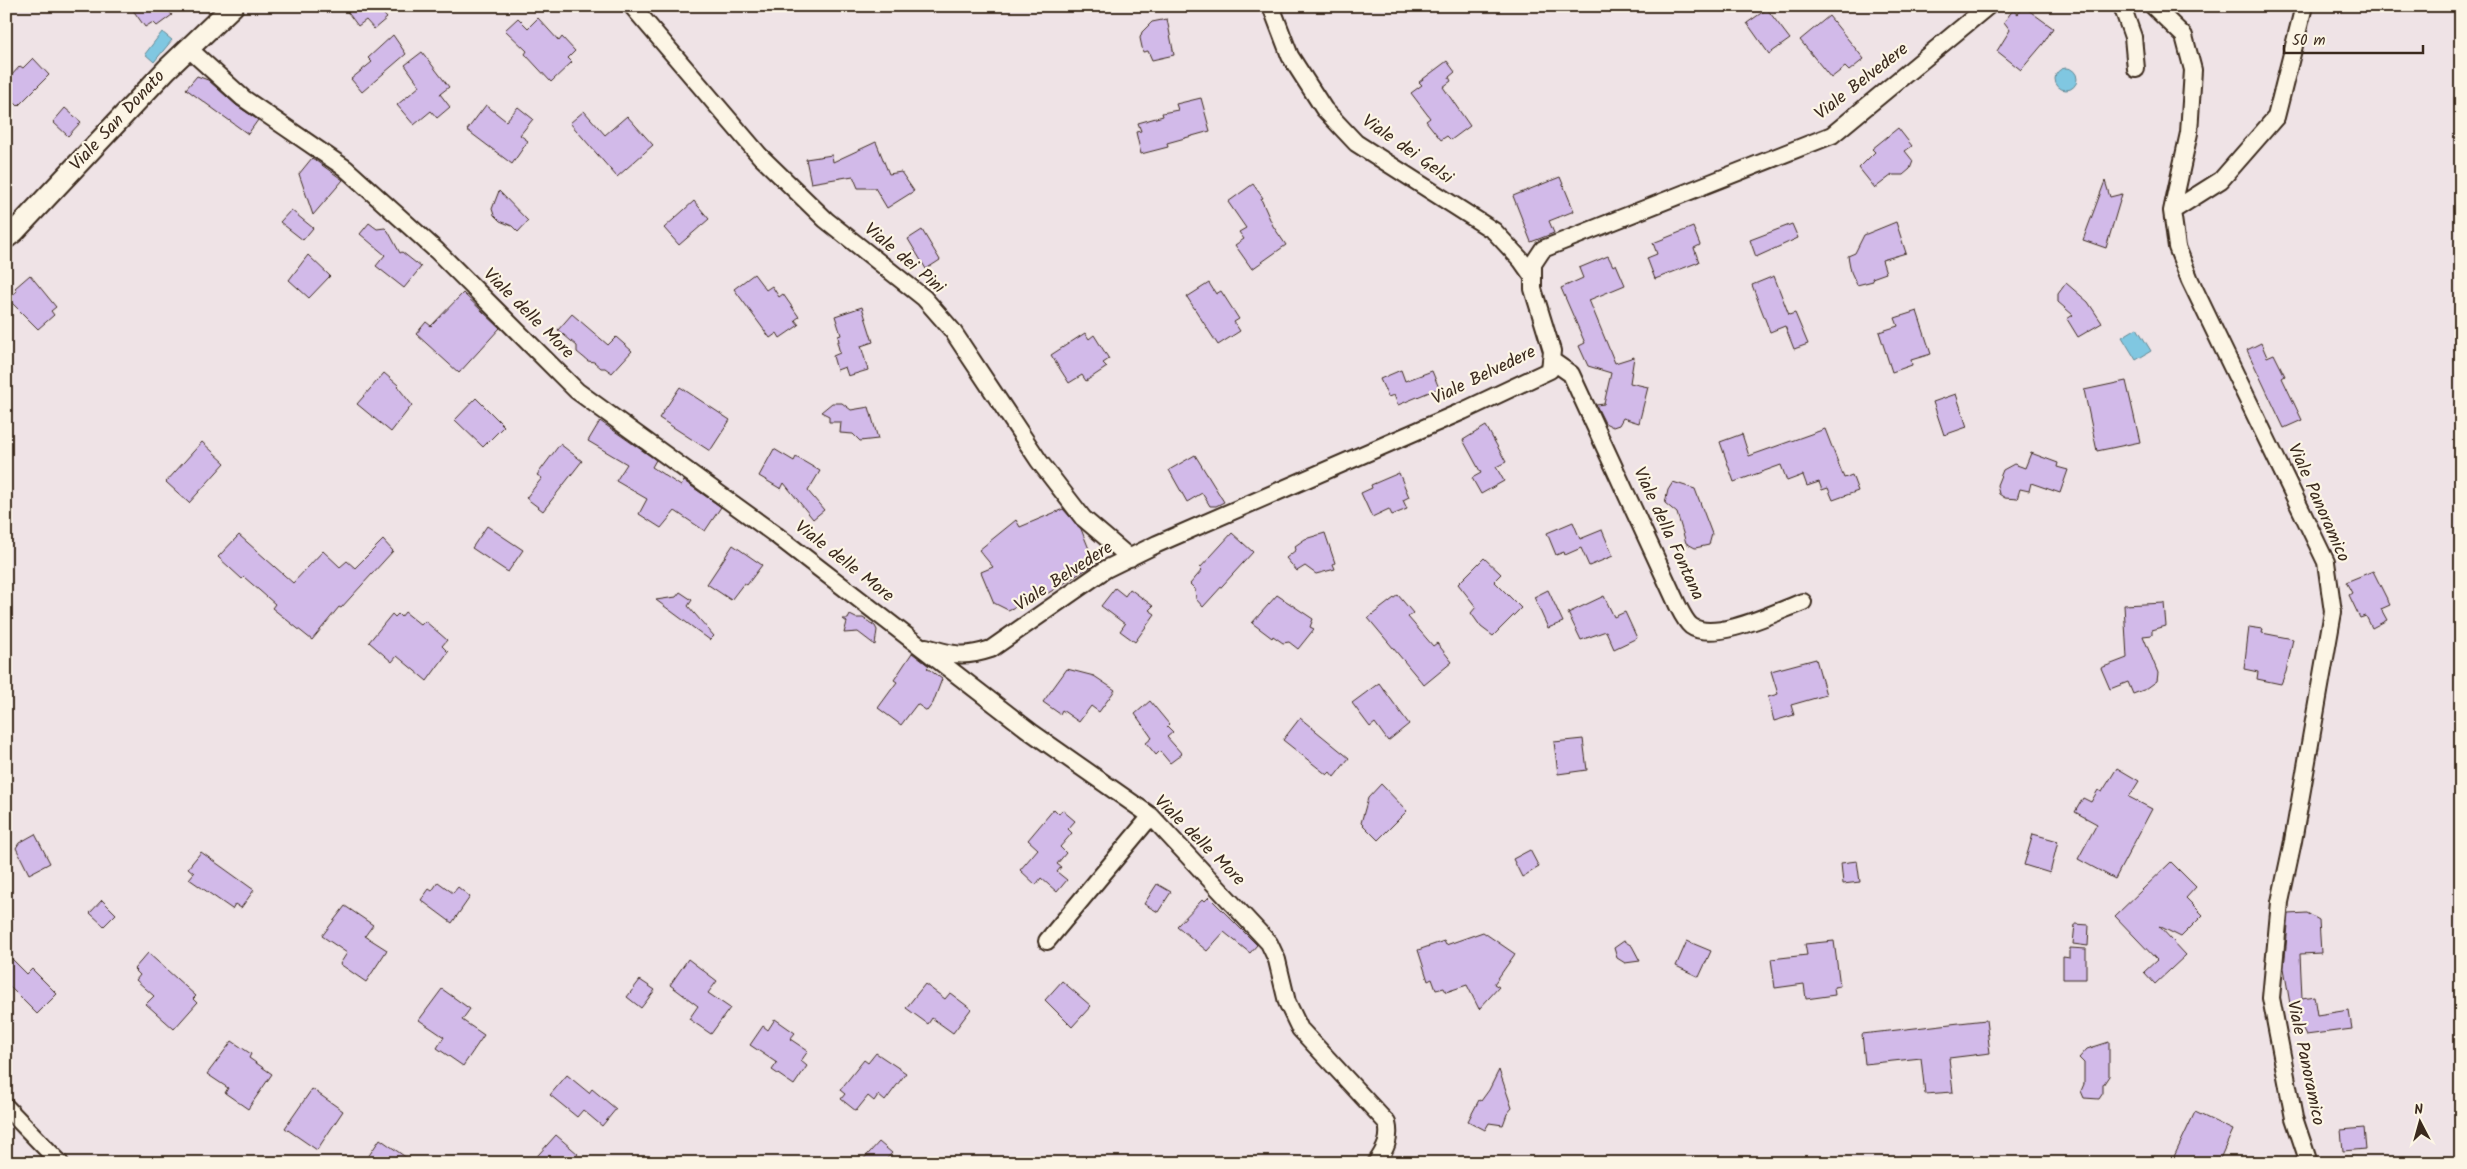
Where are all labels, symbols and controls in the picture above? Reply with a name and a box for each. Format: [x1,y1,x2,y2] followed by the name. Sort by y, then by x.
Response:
[2284,22,2423,54] scale bar
[2292,29,2326,53] text: 50 m
[1809,36,1915,128] street label: Viale Belvedere
[63,64,173,178] street label: Viale San Donato
[1355,108,1459,193] street label: Viale dei Gelsi
[857,216,952,302] street label: Viale dei Pini
[475,261,581,367] street label: Viale delle More
[1427,338,1541,414] street label: Viale Belvedere
[2279,439,2357,567] street label: Viale Panoramico
[1624,463,1712,605] street label: Viale della Fontana
[788,514,900,610] street label: Viale delle More
[1009,534,1119,620] street label: Viale Belvedere
[1146,788,1252,894] street label: Viale delle More
[2278,998,2332,1128] street label: Viale Panoramico
[2394,1096,2444,1146] north arrow
[2413,1099,2424,1121] text: N

